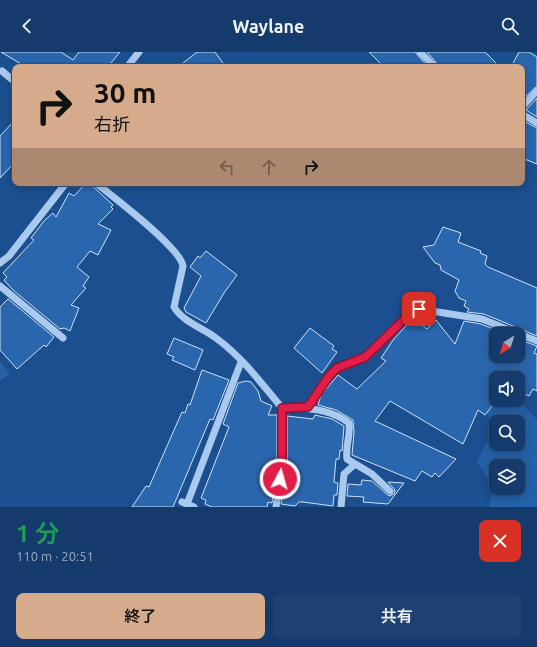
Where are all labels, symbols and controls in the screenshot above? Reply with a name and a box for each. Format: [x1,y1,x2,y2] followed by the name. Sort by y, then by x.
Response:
[16,15,38,37] icon: back
[499,15,521,37] icon: search
[233,16,304,36] text: Waylane
[94,77,156,108] text: 30 m
[28,80,80,132] icon: right
[94,114,130,134] text: 右折
[216,156,238,178] icon: left
[258,156,280,178] icon: ahead
[300,156,322,178] icon: right
[402,292,436,326] pin
[408,298,430,320] icon: arrive
[489,327,525,363] north arrow
[489,327,525,495] map controls
[489,371,525,407] button: sound
[489,415,525,451] button: search
[259,458,301,500] position arrow
[489,459,525,495] button: layers
[16,520,59,547] text: 1 分
[479,520,521,562] button: close
[16,549,94,563] text: 110 m · 20:51
[16,593,265,639] button: 終了
[273,593,521,639] button: 共有

